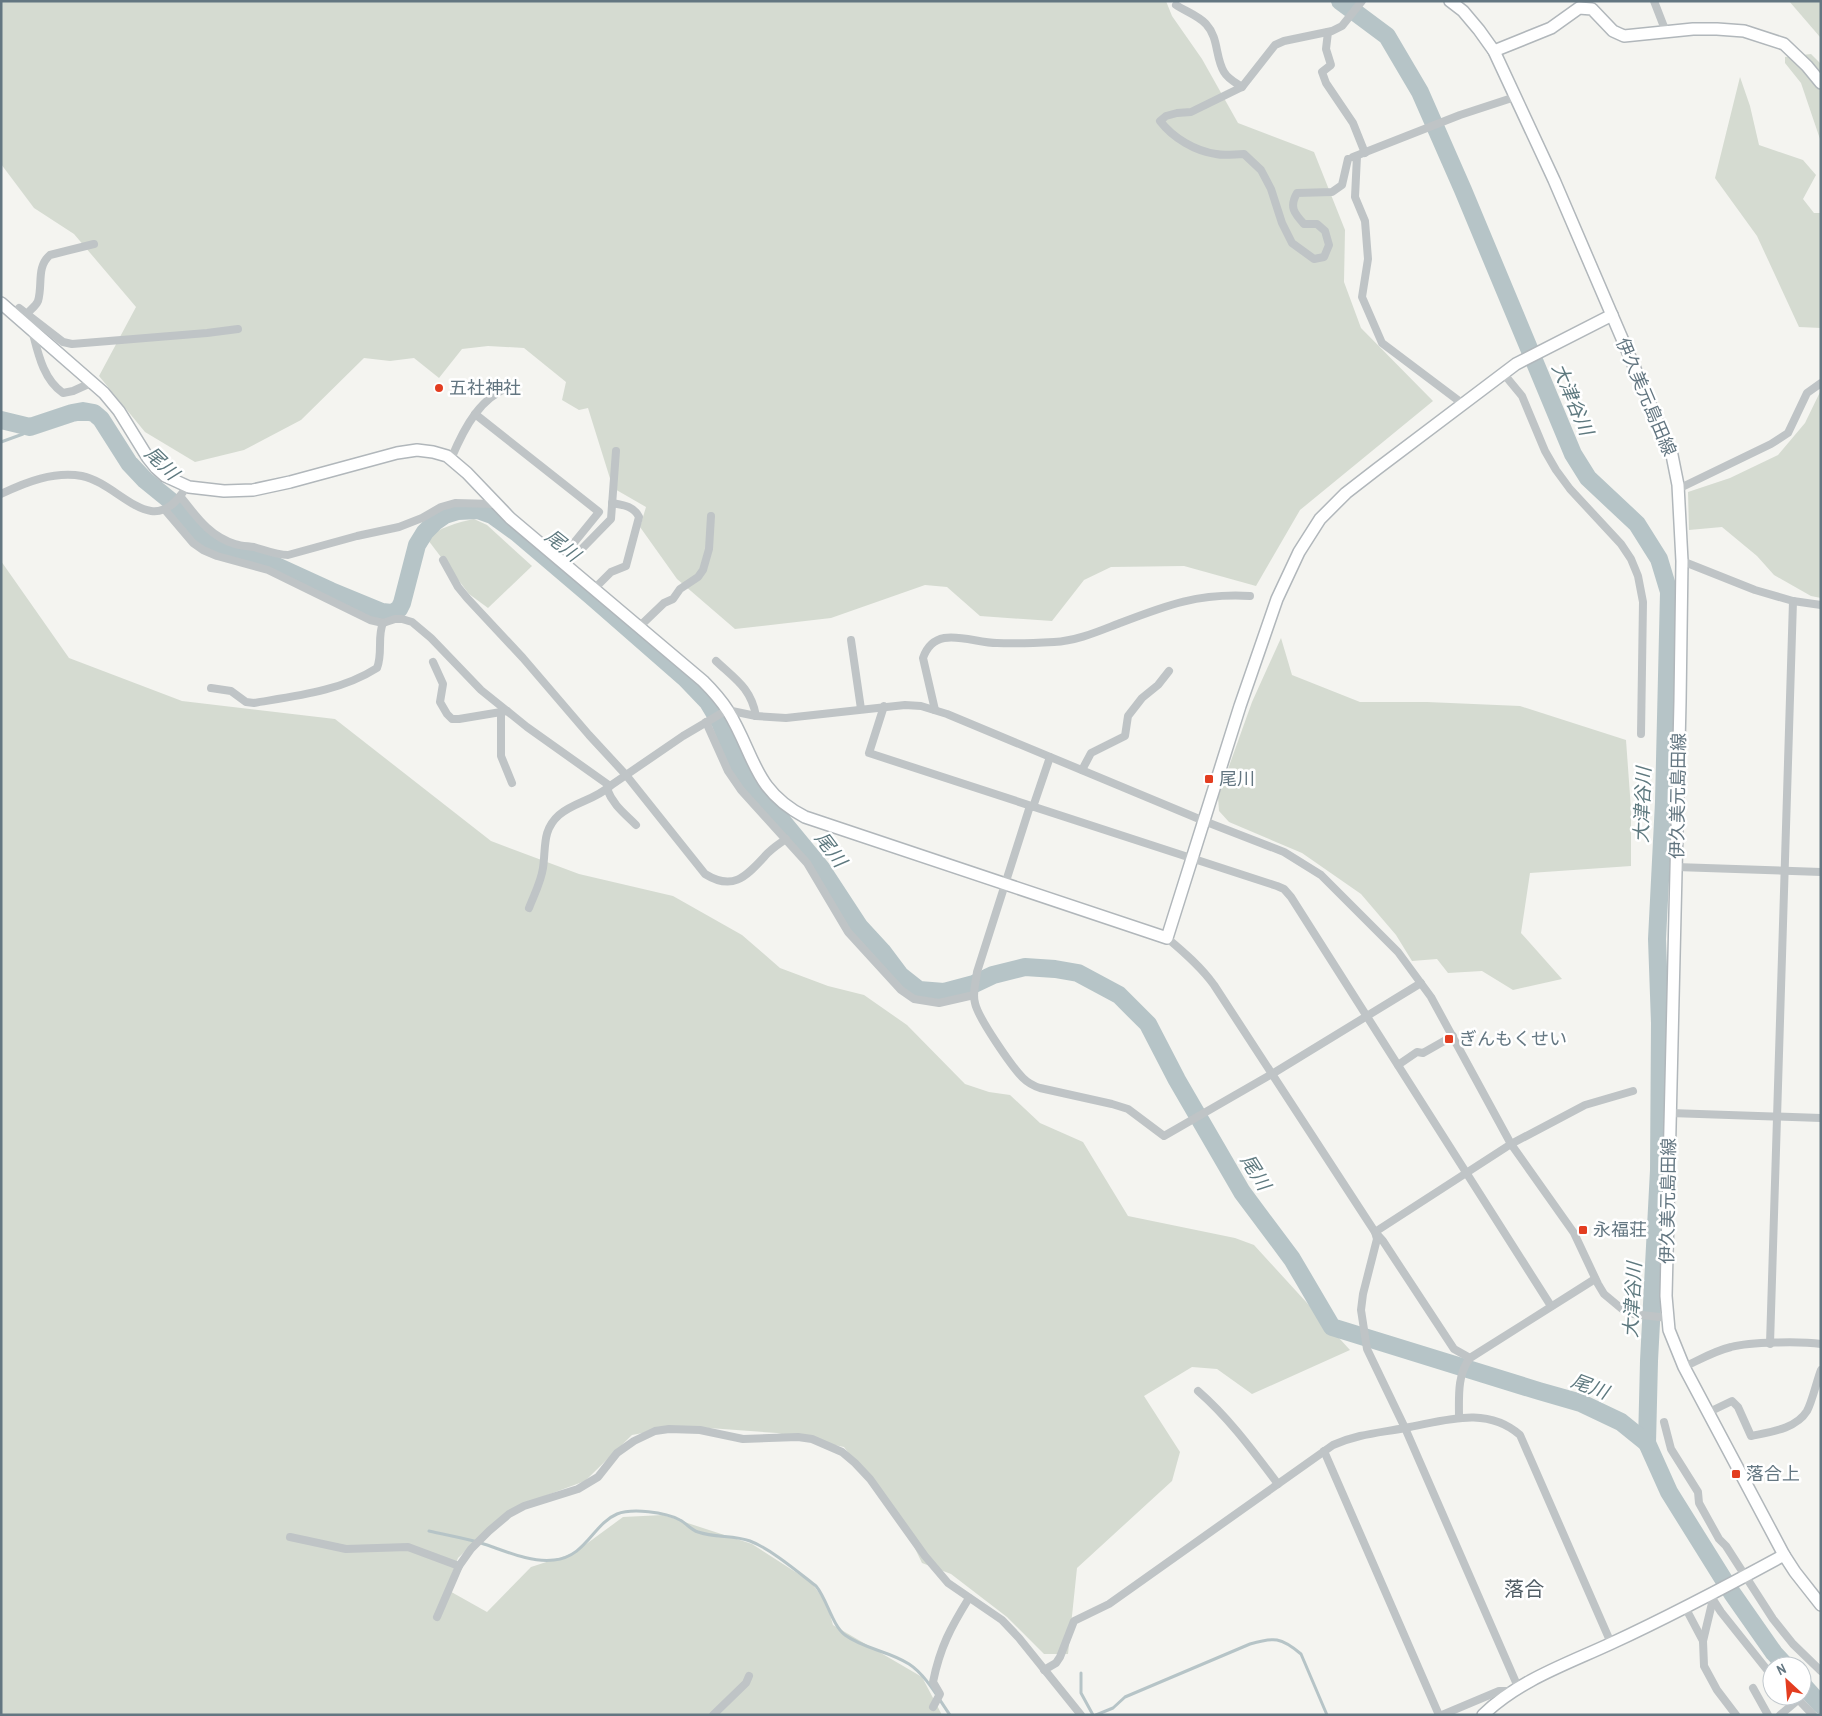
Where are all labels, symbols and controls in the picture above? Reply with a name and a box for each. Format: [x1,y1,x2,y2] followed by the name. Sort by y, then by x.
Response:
[1610,334,1683,460] street label: 伊久美元島田線
[1546,359,1601,441] water label: 大津谷川
[449,375,521,400] place label: 五社神社
[433,382,445,394] marker: 五社神社
[139,440,186,487] water label: 尾川
[540,523,587,568] water label: 尾川
[1664,733,1691,859] street label: 伊久美元島田線
[1628,765,1656,843] water label: 大津谷川
[1219,766,1255,791] place label: 尾川
[1203,773,1215,785] marker: 尾川
[809,826,854,874] water label: 尾川
[1459,1026,1567,1051] place label: ぎんもくせい
[1443,1033,1455,1045] marker: ぎんもくせい
[1654,1138,1681,1264] street label: 伊久美元島田線
[1235,1149,1278,1197] water label: 尾川
[1593,1217,1647,1242] place label: 永福荘
[1577,1224,1589,1236] marker: 永福荘
[1617,1259,1647,1339] water label: 大津谷川
[1568,1367,1614,1406] water label: 尾川
[1746,1461,1800,1486] place label: 落合上
[1730,1468,1742,1480] marker: 落合上
[1504,1575,1544,1602] district label: 落合
[1762,1656,1812,1706] north arrow
[1774,1659,1789,1679] text: N

